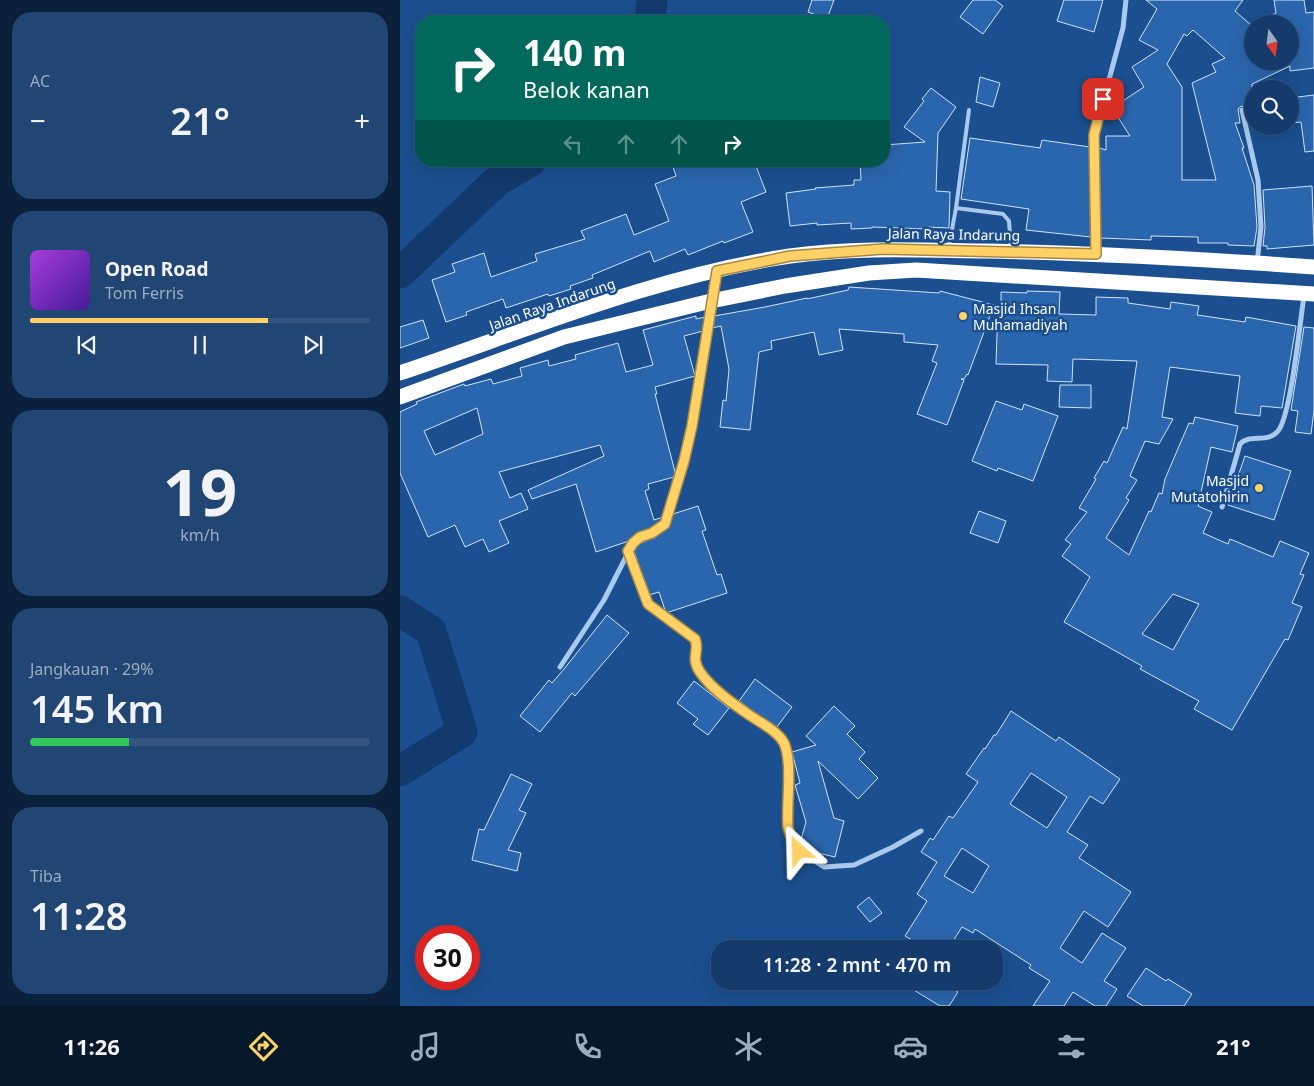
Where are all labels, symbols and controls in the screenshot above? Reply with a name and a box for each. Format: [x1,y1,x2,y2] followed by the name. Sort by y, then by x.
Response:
[1244,15,1299,70] north arrow
[1244,15,1299,135] map controls
[523,29,626,76] text: 140 m
[440,35,505,100] icon: right
[30,70,50,92] text: AC
[523,74,650,104] text: Belok kanan
[1082,78,1124,120] pin
[1244,80,1299,135] button: search
[1089,85,1117,113] icon: arrive
[170,94,230,146] text: 21°
[30,101,46,139] text: −
[354,101,370,139] text: +
[559,130,587,158] icon: left
[612,130,640,158] icon: ahead
[665,130,693,158] icon: ahead
[718,130,746,158] icon: right
[886,223,1020,245] street label: Jalan Raya Indarung
[105,256,208,282] text: Open Road
[485,273,618,335] street label: Jalan Raya Indarung
[105,282,184,304] text: Tom Ferris
[973,299,1068,334] place label: Masjid Ihsan Muhamadiyah
[957,310,969,322] marker: Masjid Ihsan Muhamadiyah
[73,331,101,359] icon: previous
[186,331,214,359] icon: pause
[299,331,327,359] icon: next
[163,447,237,535] text: 19
[1171,471,1249,506] place label: Masjid Mutatohirin
[1253,482,1265,494] marker: Masjid Mutatohirin
[180,524,220,546] text: km/h
[30,658,154,680] text: Jangkauan · 29%
[30,682,164,734] text: 145 km
[772,824,824,876] position arrow
[30,865,62,887] text: Tiba
[30,889,127,941] text: 11:28
[415,925,480,990] speed limit sign: 30
[763,952,951,978] text: 11:28 · 2 mnt · 470 m
[246,1029,281,1064] icon: directions
[408,1029,443,1064] icon: music
[570,1029,605,1064] icon: phone
[731,1029,766,1064] icon: climate
[893,1029,928,1064] icon: car
[1054,1029,1089,1064] icon: filters
[63,1031,120,1061] text: 11:26
[1216,1031,1251,1061] text: 21°

